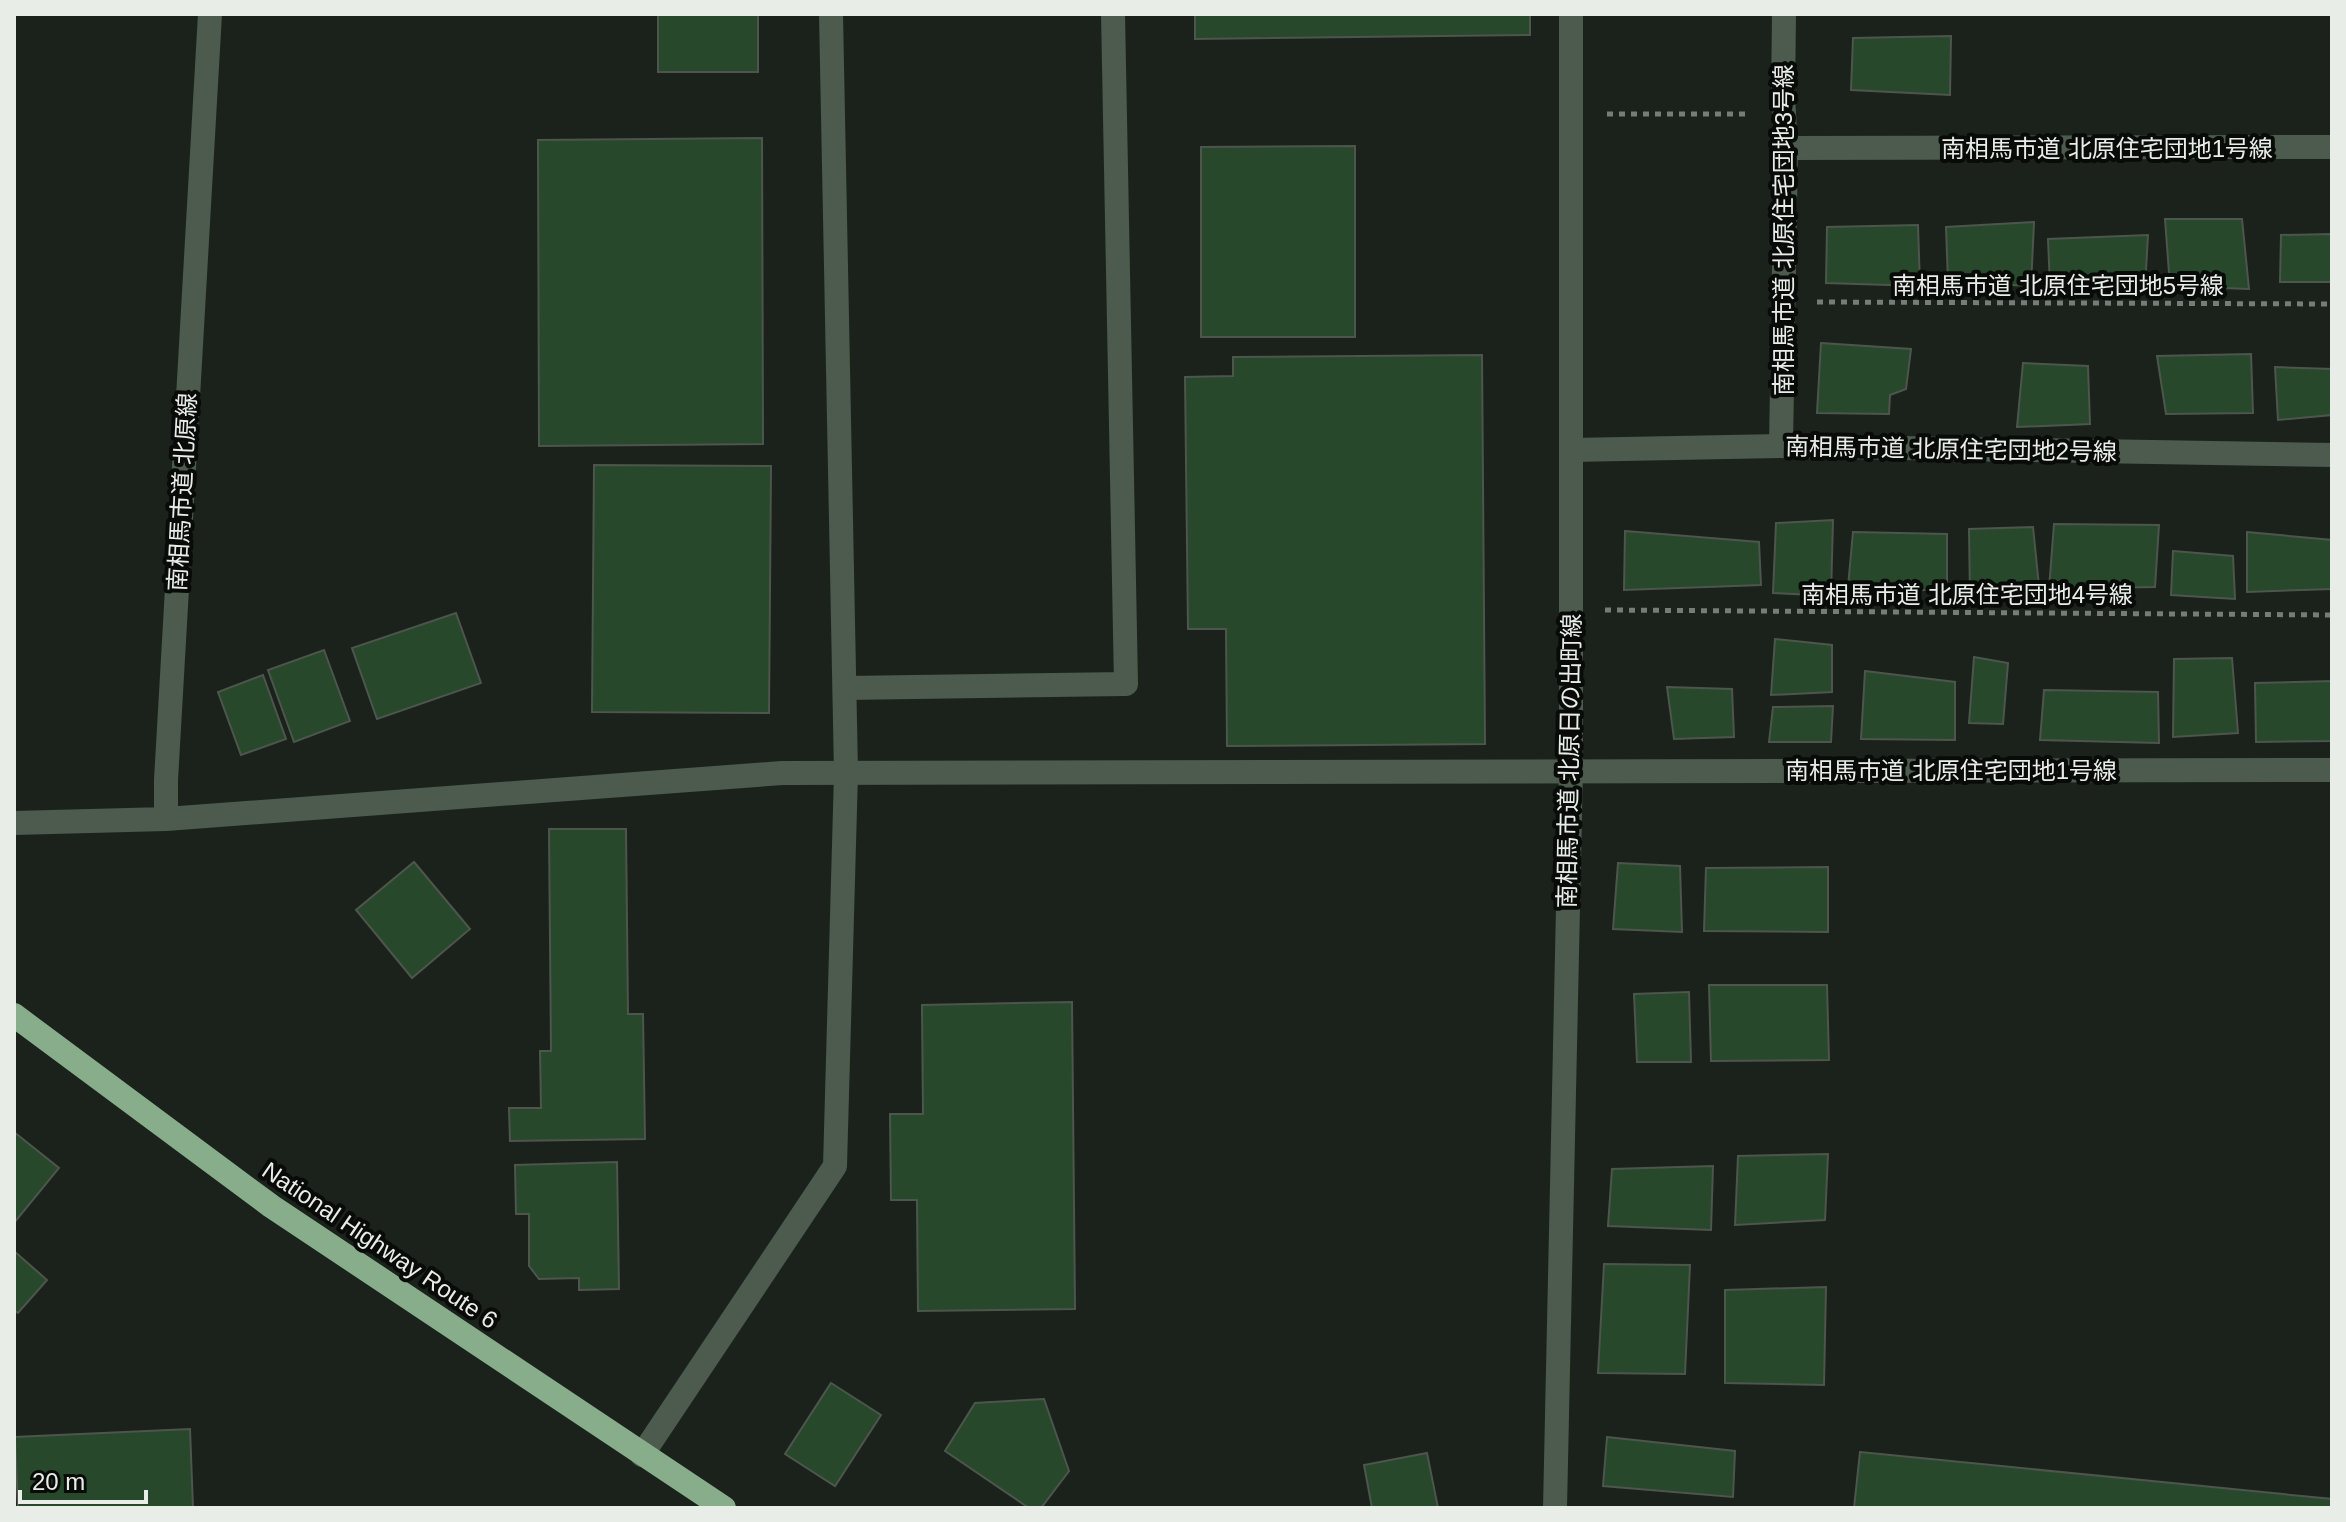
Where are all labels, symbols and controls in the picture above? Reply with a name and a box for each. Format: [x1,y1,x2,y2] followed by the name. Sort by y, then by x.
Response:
[1770,64,1797,396] street label: 南相馬市道 北原住宅団地3号線
[1941,135,2273,162] street label: 南相馬市道 北原住宅団地1号線
[1892,272,2224,299] street label: 南相馬市道 北原住宅団地5号線
[163,392,201,592] street label: 南相馬市道 北原線
[1785,433,2117,465] street label: 南相馬市道 北原住宅団地2号線
[1801,581,2133,608] street label: 南相馬市道 北原住宅団地4号線
[1553,613,1585,909] street label: 南相馬市道 北原日の出町線
[1785,757,2117,784] street label: 南相馬市道 北原住宅団地1号線
[257,1156,503,1334] street label: National Highway Route 6
[20,1454,146,1504] scale bar
[32,1468,85,1495] text: 20 m

